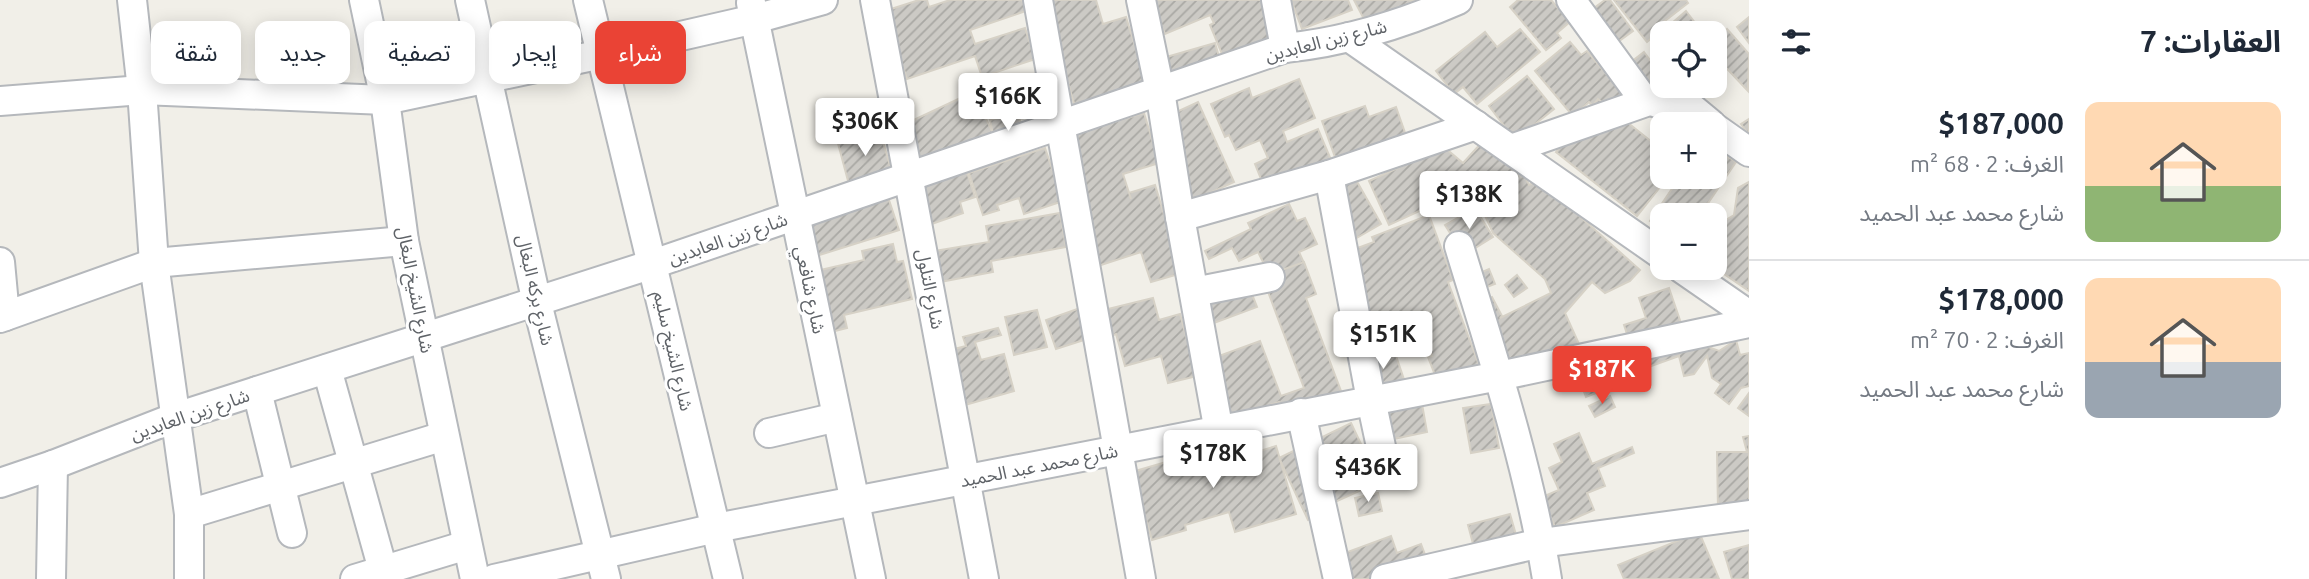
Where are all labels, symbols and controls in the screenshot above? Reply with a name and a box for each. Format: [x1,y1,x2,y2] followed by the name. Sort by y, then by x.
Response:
[1263,15,1390,70] street label: شارع زين العابدين
[151,21,241,84] chip: شقة
[255,21,350,84] chip: جديد
[364,21,475,84] chip: تصفية
[489,21,581,84] chip: إيجار
[595,21,686,84] chip: شراء
[1650,21,1727,280] map controls
[1650,21,1727,98] button: locate
[1777,23,1815,61] icon: filters
[2140,24,2281,58] text: العقارات: 7
[959,74,1057,133] pin: $166K
[974,83,1042,108] text: $166K
[816,99,914,158] pin: $306K
[1938,106,2064,140] text: $187,000
[831,108,899,133] text: $306K
[1650,112,1727,189] button: +
[2141,130,2225,214] icon: home
[1910,151,2064,176] text: الغرف: 2 · 68 m²
[1420,172,1518,231] pin: $138K
[1435,181,1503,206] text: $138K
[1859,200,2064,225] text: شارع محمد عبد الحميد
[1650,203,1727,280] button: −
[666,208,791,272] street label: شارع زين العابدين
[389,225,438,356] street label: شارع الشيخ البغال
[509,232,558,348] street label: شارع بركه البغال
[787,244,830,337] street label: شارع شافعي
[909,247,949,332] street label: شارع التلول
[1938,282,2064,316] text: $178,000
[646,289,697,414] street label: شارع الشيخ سليم
[2141,306,2225,390] icon: home
[1334,312,1432,371] pin: $151K
[1349,321,1417,346] text: $151K
[1910,327,2064,352] text: الغرف: 2 · 70 m²
[1553,346,1651,406] pin: $187K
[1568,356,1636,381] text: $187K
[1859,376,2064,401] text: شارع محمد عبد الحميد
[128,384,253,448] street label: شارع زين العابدين
[1164,430,1262,490] pin: $178K
[958,440,1120,495] street label: شارع محمد عبد الحميد
[1179,440,1247,465] text: $178K
[1319,444,1417,504] pin: $436K
[1334,454,1402,479] text: $436K

